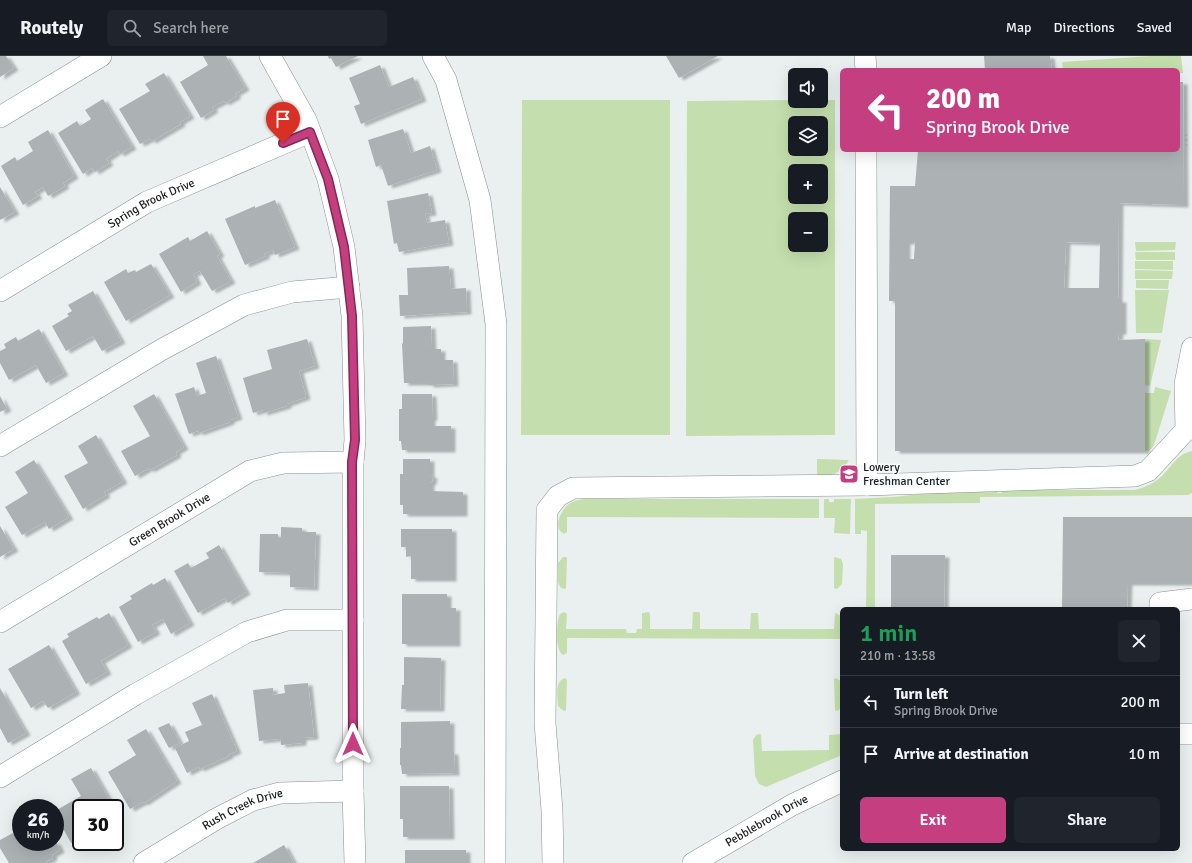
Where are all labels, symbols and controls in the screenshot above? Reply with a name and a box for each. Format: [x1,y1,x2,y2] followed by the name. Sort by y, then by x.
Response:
[107,10,387,46] search box
[20,16,83,40] text: Routely
[121,17,143,39] icon: search
[153,19,229,37] text: Search here
[1006,19,1032,36] text: Map
[1054,19,1115,36] text: Directions
[1137,19,1172,36] text: Saved
[788,68,828,252] map controls
[788,68,828,108] button: sound
[926,82,1000,116] text: 200 m
[860,84,912,136] icon: left
[266,102,300,143] pin
[272,108,294,130] icon: arrive
[788,116,828,156] button: layers
[926,116,1070,138] text: Spring Brook Drive
[788,164,828,204] button: +
[105,175,197,232] street label: Spring Brook Drive
[788,212,828,252] button: −
[863,460,951,489] place label: Lowery Freshman Center
[838,463,860,485] school or university icon: Lowery Freshman Center
[126,490,213,550] street label: Green Brook Drive
[860,618,917,648] text: 1 min
[1118,620,1160,662] button: close
[860,648,936,664] text: 210 m · 13:58
[894,685,948,703] text: Turn left
[860,691,882,713] icon: left
[1120,693,1160,711] text: 200 m
[894,703,998,719] text: Spring Brook Drive
[332,723,374,765] position arrow
[860,743,882,765] icon: arrive
[894,745,1029,763] text: Arrive at destination
[1129,745,1160,763] text: 10 m
[200,786,285,834] street label: Rush Creek Drive
[723,791,811,850] street label: Pebblebrook Drive
[860,797,1006,843] button: Exit
[1014,797,1160,843] button: Share
[72,799,124,851] speed limit sign: 30
[27,807,49,832] text: 26
[27,829,49,841] text: km/h

